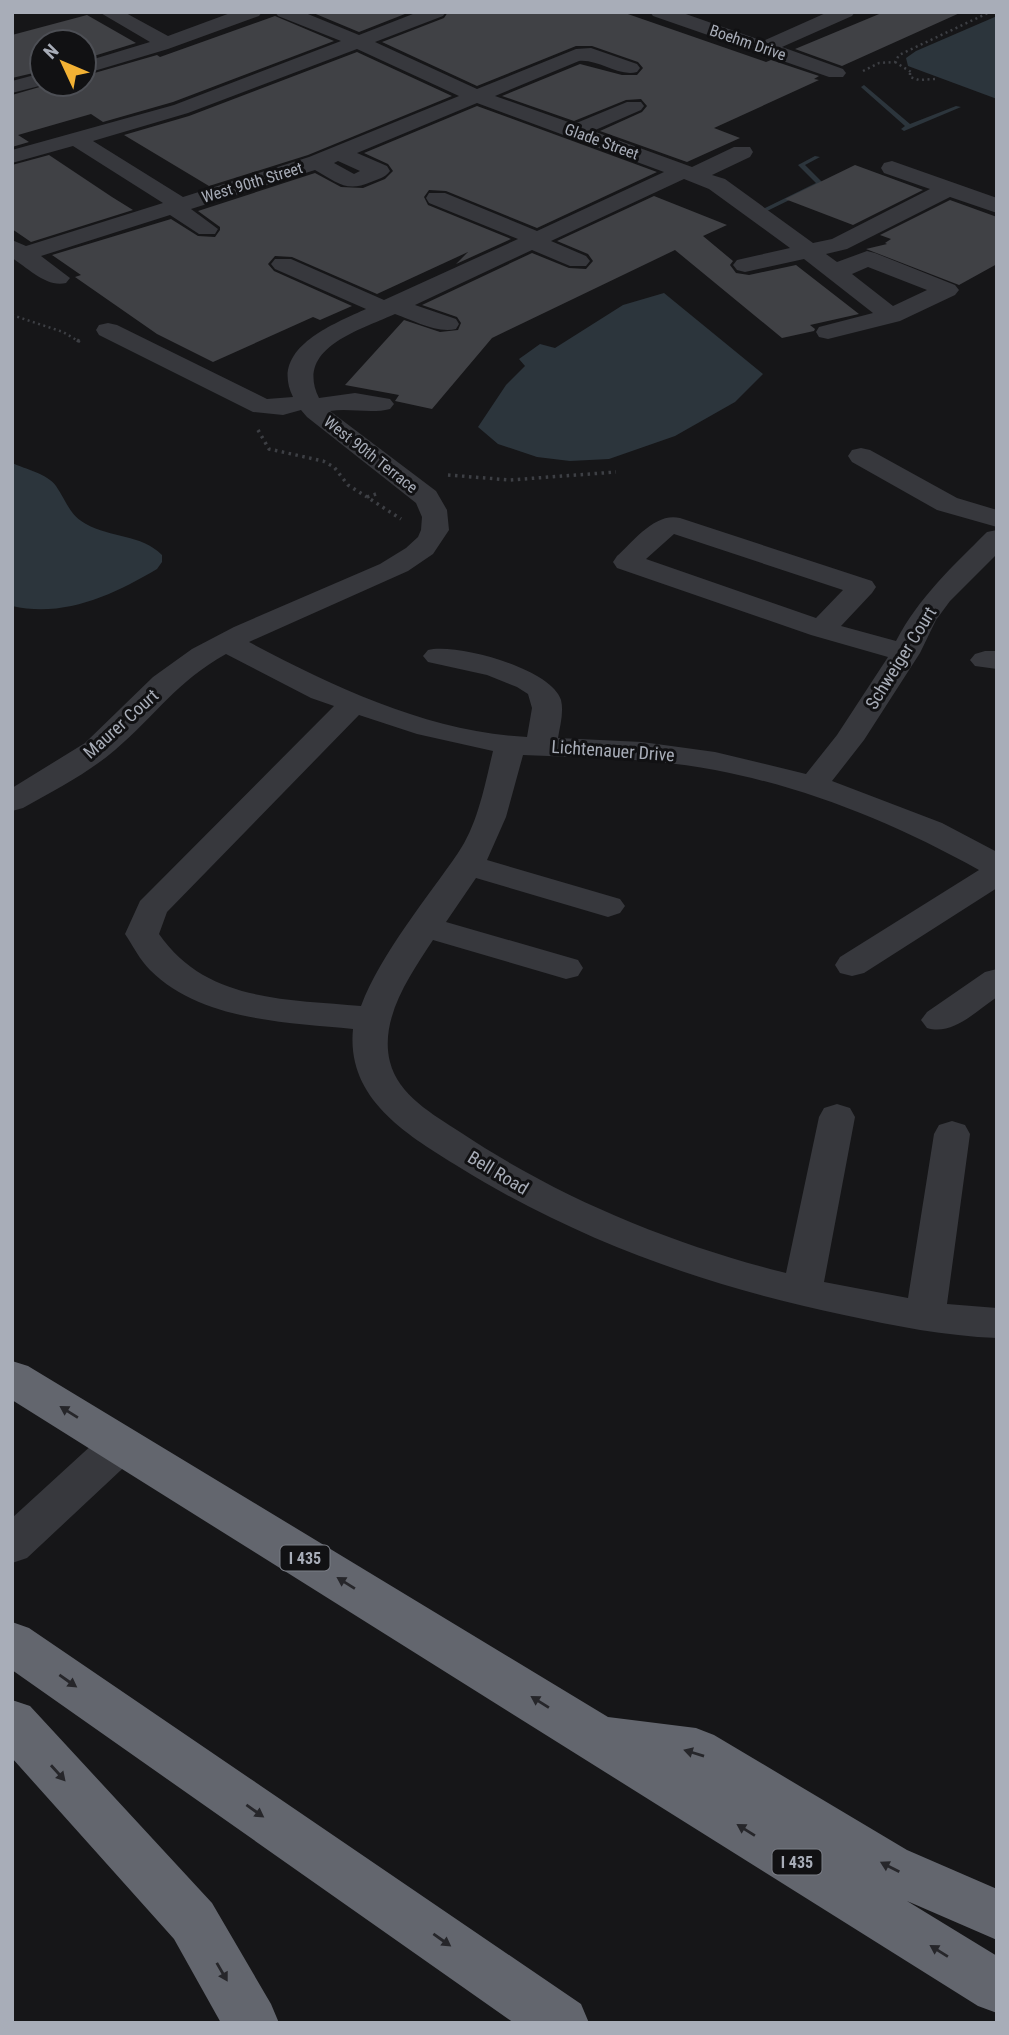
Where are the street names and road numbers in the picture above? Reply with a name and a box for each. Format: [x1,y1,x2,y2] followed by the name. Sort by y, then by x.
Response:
[707,21,789,64] street label: Boehm Drive
[562,119,642,164] street label: Glade Street
[199,158,305,207] street label: West 90th Street
[320,412,421,497] street label: West 90th Terrace
[861,603,940,713] street label: Schweiger Court
[79,685,162,763] street label: Maurer Court
[551,736,675,765] street label: Lichtenauer Drive
[464,1146,532,1199] street label: Bell Road
[280,1546,330,1570] road number: I 435
[772,1850,822,1874] road number: I 435

